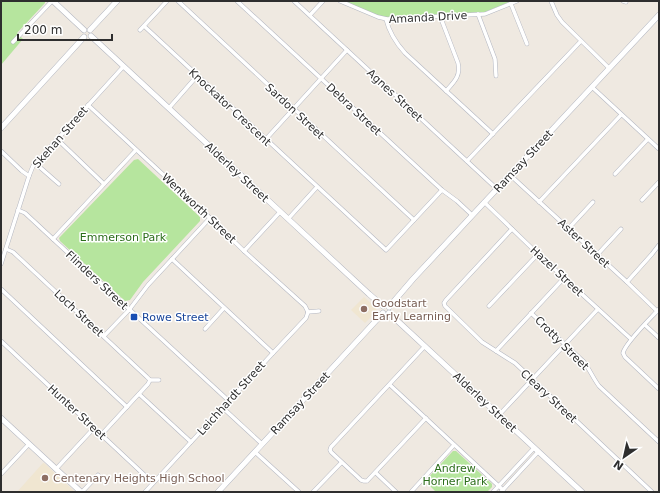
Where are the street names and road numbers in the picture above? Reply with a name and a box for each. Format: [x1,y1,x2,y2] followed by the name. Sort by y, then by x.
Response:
[388,9,468,26] street label: Amanda Drive
[186,66,274,149] street label: Knockator Crescent
[364,66,426,125] street label: Agnes Street
[263,81,327,142] street label: Sardon Street
[323,81,384,139] street label: Debra Street
[30,103,91,171] street label: Skehan Street
[491,127,556,195] street label: Ramsay Street
[202,140,272,206] street label: Alderley Street
[159,171,239,247] street label: Wentworth Street
[555,216,613,271] street label: Aster Street
[528,244,586,300] street label: Hazel Street
[63,248,131,313] street label: Flinders Street
[51,287,106,340] street label: Loch Street
[532,314,592,373] street label: Crotty Street
[195,358,268,438] street label: Leichhardt Street
[518,367,580,426] street label: Cleary Street
[268,369,333,437] street label: Ramsay Street
[450,370,520,436] street label: Alderley Street
[45,382,109,443] street label: Hunter Street

